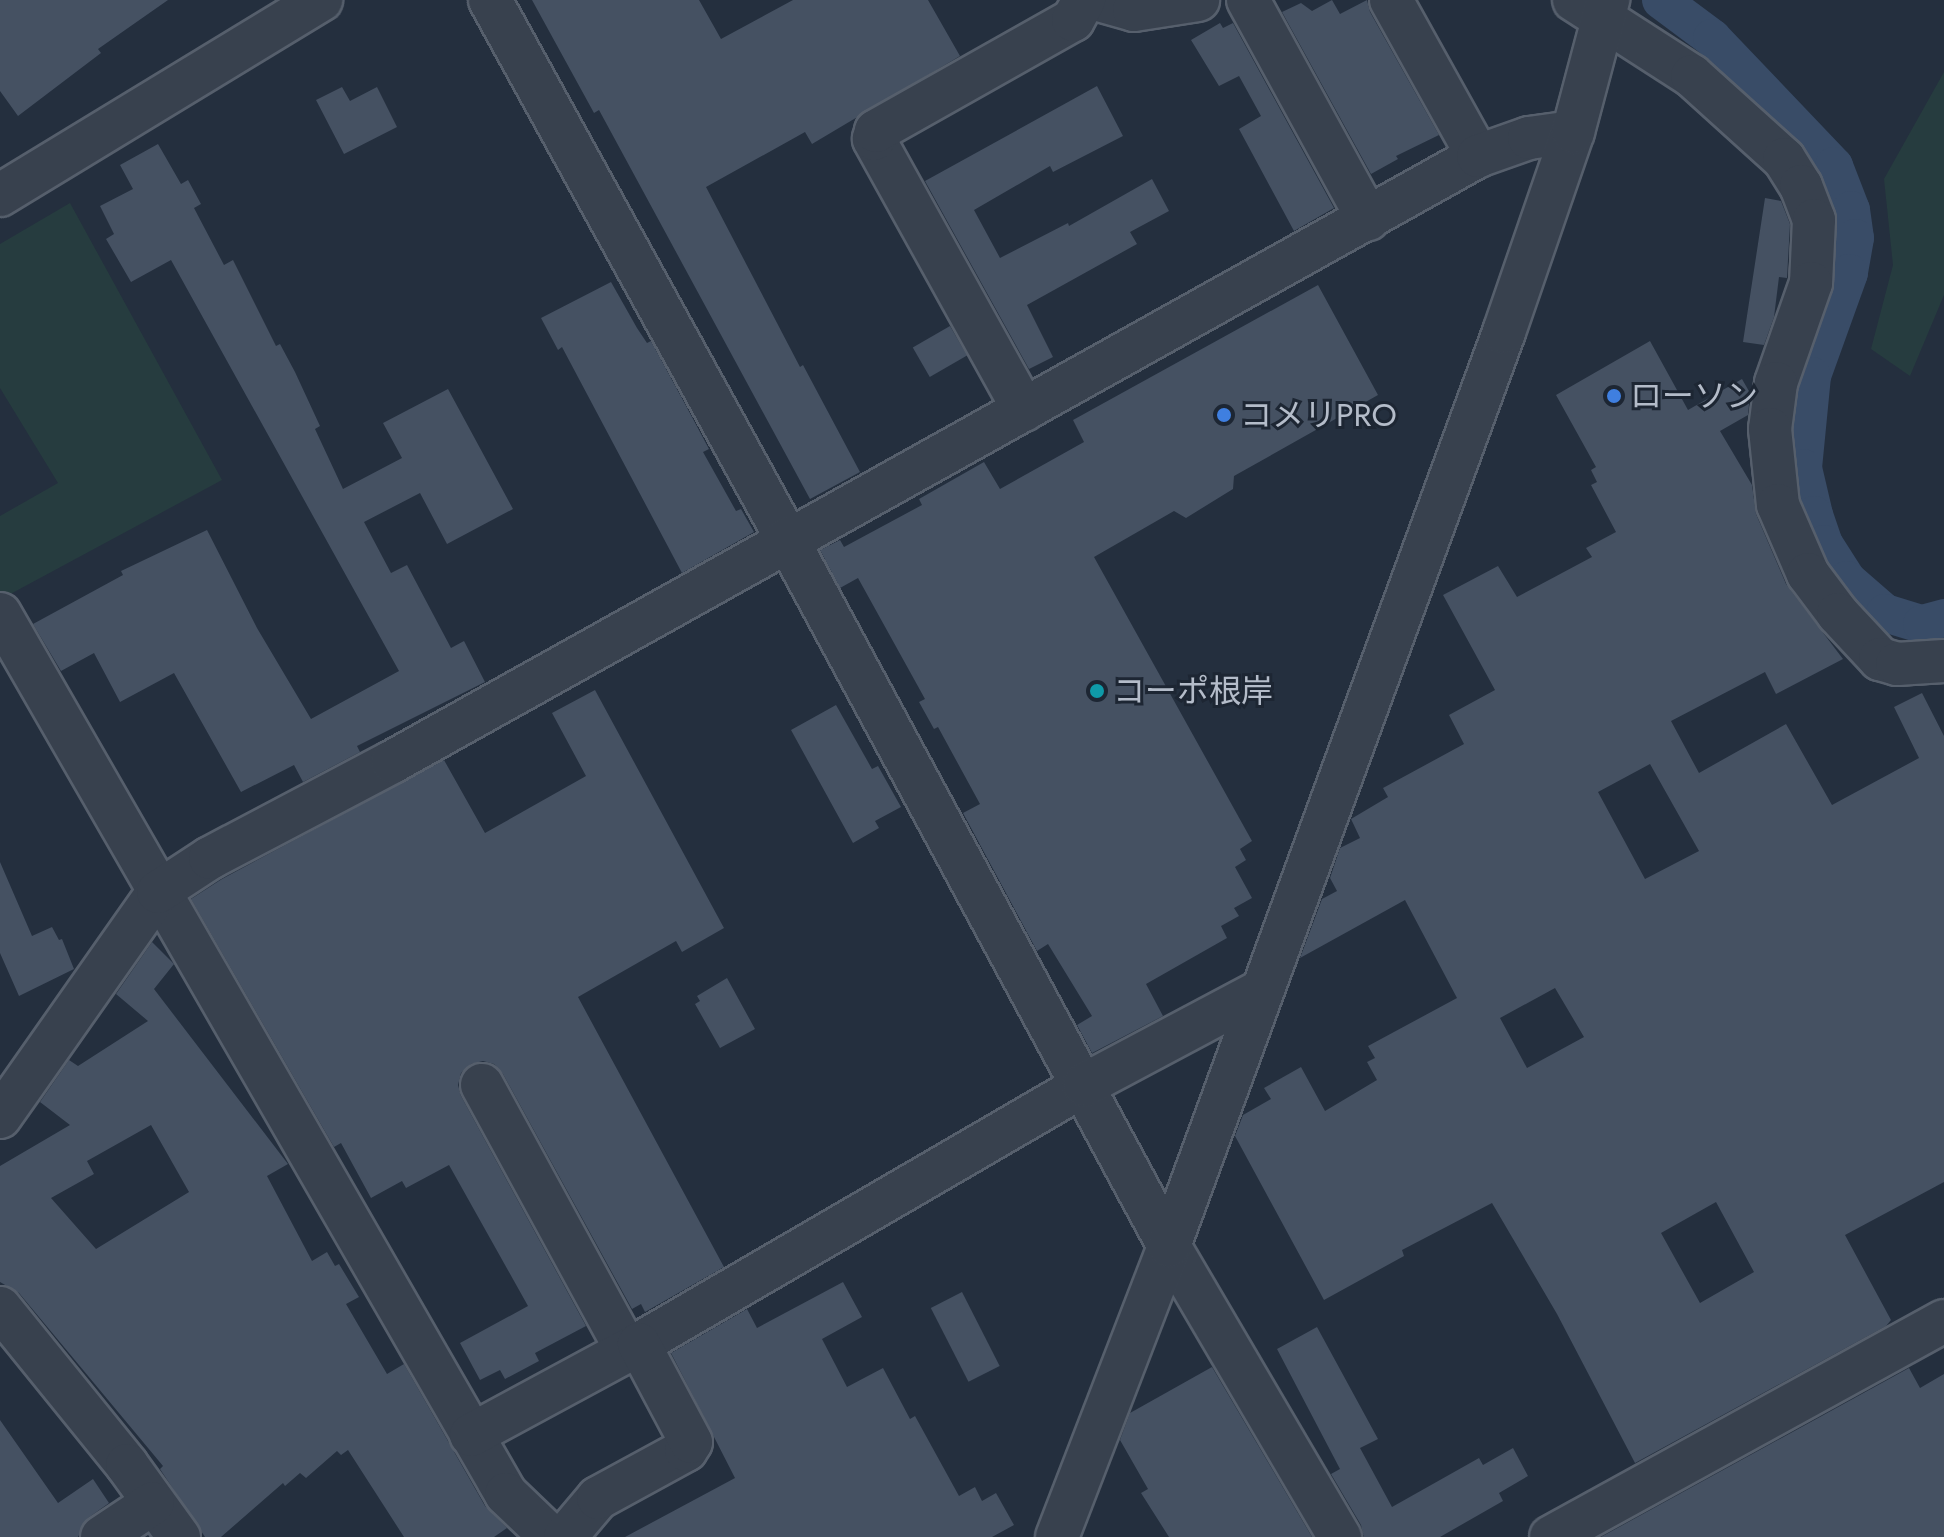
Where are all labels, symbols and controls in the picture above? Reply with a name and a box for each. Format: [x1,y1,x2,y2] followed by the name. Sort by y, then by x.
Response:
[1630,377,1758,415] place label: ローソン
[1605,387,1623,405] marker: ローソン
[1240,396,1397,434] place label: コメリPRO
[1215,406,1233,424] marker: コメリPRO
[1113,672,1273,710] place label: コーポ根岸
[1088,682,1106,700] marker: コーポ根岸

